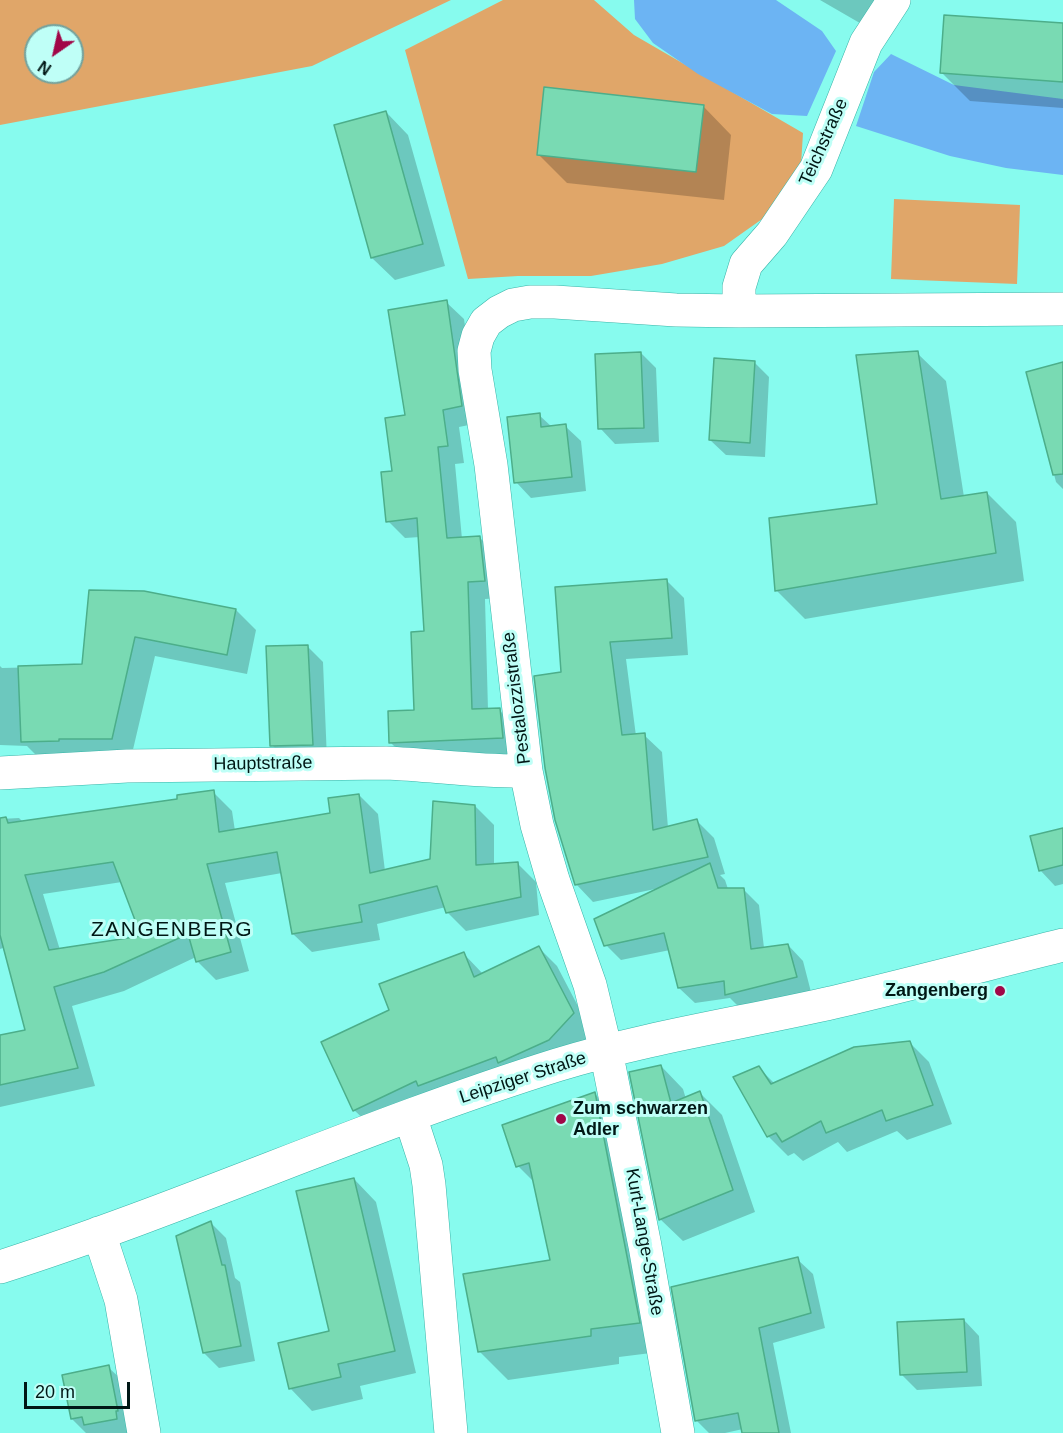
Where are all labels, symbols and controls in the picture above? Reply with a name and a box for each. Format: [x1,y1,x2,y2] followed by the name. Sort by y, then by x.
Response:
[24,24,84,84] north arrow
[35,57,54,78] text: N
[795,95,853,189] street label: Teichstraße
[498,631,536,765] street label: Pestalozzistraße
[213,752,313,776] street label: Hauptstraße
[91,917,253,943] district label: ZANGENBERG
[885,980,988,1002] place label: Zangenberg
[993,984,1007,998] marker: Zangenberg
[457,1047,589,1109] street label: Leipziger Straße
[573,1098,708,1140] place label: Zum schwarzen Adler
[554,1112,568,1126] marker: Zum schwarzen Adler
[620,1167,668,1317] street label: Kurt-Lange-Straße
[27,1370,134,1408] scale bar
[35,1382,75,1402] text: 20 m

